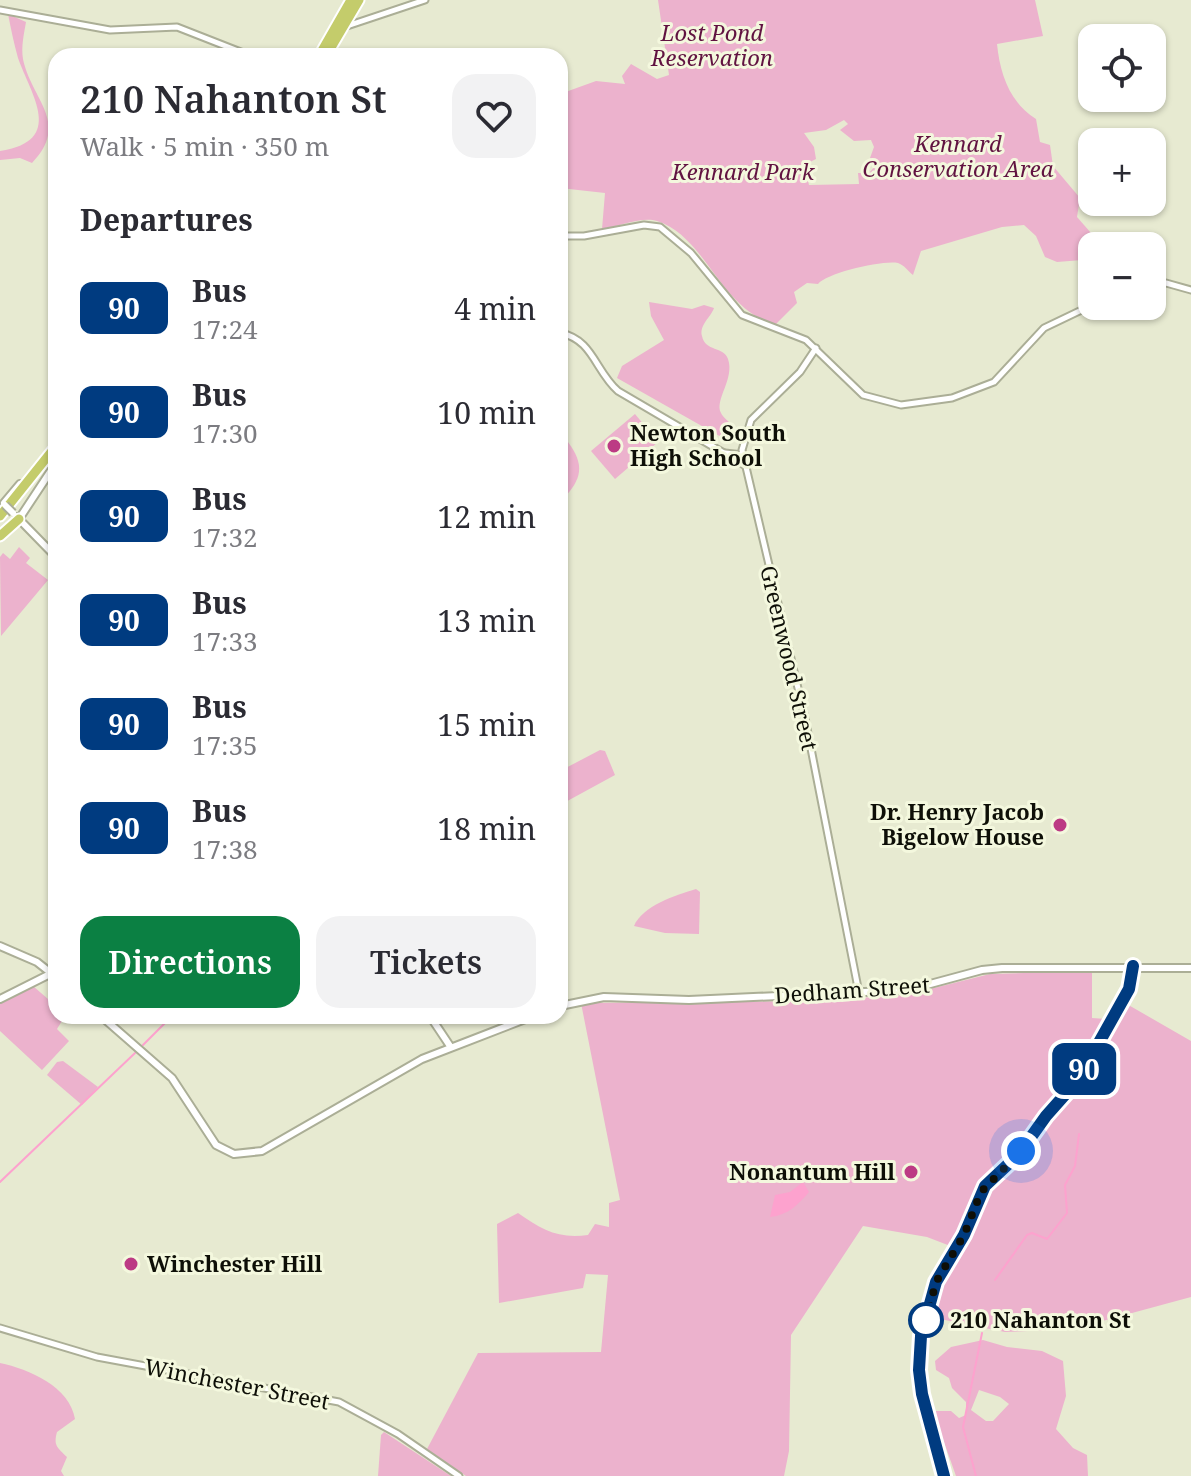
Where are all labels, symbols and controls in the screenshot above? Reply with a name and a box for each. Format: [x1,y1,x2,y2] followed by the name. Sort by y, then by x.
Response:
[650,17,773,72] park label: Lost Pond Reservation
[1078,24,1166,320] map controls
[1078,24,1166,112] button: locate
[80,72,387,124] text: 210 Nahanton St
[452,74,536,158] button: heart
[80,128,329,164] text: Walk · 5 min · 350 m
[863,128,1054,183] park label: Kennard Conservation Area
[1078,128,1166,216] button: +
[671,156,816,186] park label: Kennard Park
[80,199,253,240] text: Departures
[1078,232,1166,320] button: −
[192,270,247,311] text: Bus
[454,288,536,329] text: 4 min
[108,289,140,327] text: 90
[192,311,258,347] text: 17:24
[192,374,247,415] text: Bus
[437,392,536,433] text: 10 min
[108,393,140,431] text: 90
[192,415,258,451] text: 17:30
[630,417,786,472] place label: Newton South High School
[605,437,623,455] marker: Newton South High School
[192,478,247,519] text: Bus
[437,496,536,537] text: 12 min
[108,497,140,535] text: 90
[192,519,258,555] text: 17:32
[754,562,826,753] street label: Greenwood Street
[192,582,247,623] text: Bus
[437,600,536,641] text: 13 min
[108,601,140,639] text: 90
[192,623,258,659] text: 17:33
[192,686,247,727] text: Bus
[437,704,536,745] text: 15 min
[108,705,140,743] text: 90
[192,727,258,763] text: 17:35
[192,790,247,831] text: Bus
[870,796,1044,851] place label: Dr. Henry Jacob Bigelow House
[437,808,536,849] text: 18 min
[108,809,140,847] text: 90
[1051,816,1069,834] marker: Dr. Henry Jacob Bigelow House
[192,831,258,867] text: 17:38
[80,916,300,1008] button: Directions
[316,916,536,1008] button: Tickets
[773,969,931,1009] street label: Dedham Street
[1048,1043,1120,1095] line badge: 90
[1068,1050,1100,1088] text: 90
[1001,1131,1041,1171] your location
[729,1156,895,1186] place label: Nonantum Hill
[902,1163,920,1181] marker: Nonantum Hill
[147,1248,323,1278] place label: Winchester Hill
[122,1255,140,1273] marker: Winchester Hill
[909,1303,943,1337] marker: 210 Nahanton St
[950,1304,1131,1334] place label: 210 Nahanton St
[142,1350,332,1416] street label: Winchester Street

